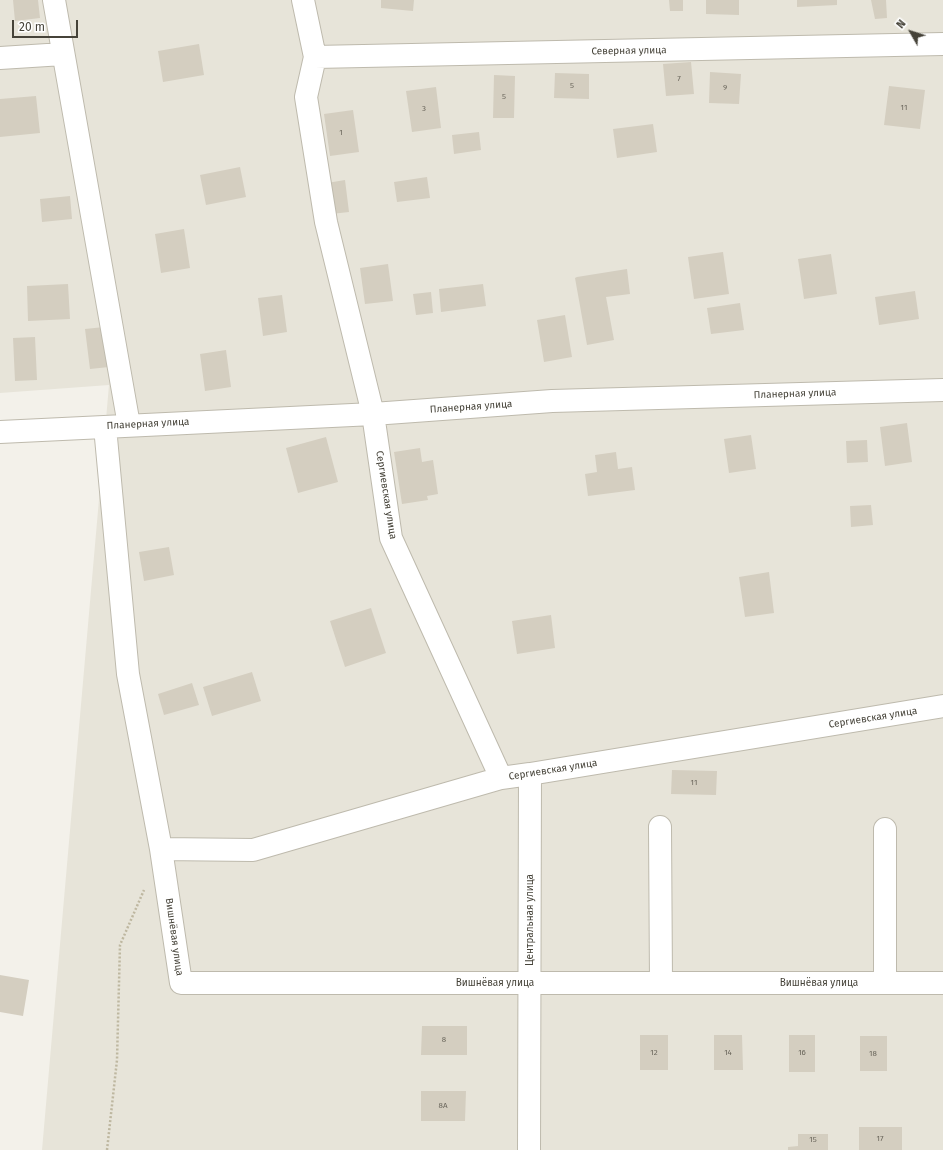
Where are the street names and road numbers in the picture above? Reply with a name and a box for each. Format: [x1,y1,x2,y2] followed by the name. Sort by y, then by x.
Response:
[591,44,667,58] street label: Северная улица
[753,387,837,401] street label: Планерная улица
[429,398,513,416] street label: Планерная улица
[106,416,190,432] street label: Планерная улица
[373,450,399,540] street label: Сергиевская улица
[828,705,918,731] street label: Сергиевская улица
[508,757,598,783] street label: Сергиевская улица
[524,874,536,966] street label: Центральная улица
[163,897,185,977] street label: Вишнёвая улица
[456,977,534,989] street label: Вишнёвая улица
[780,977,858,989] street label: Вишнёвая улица

